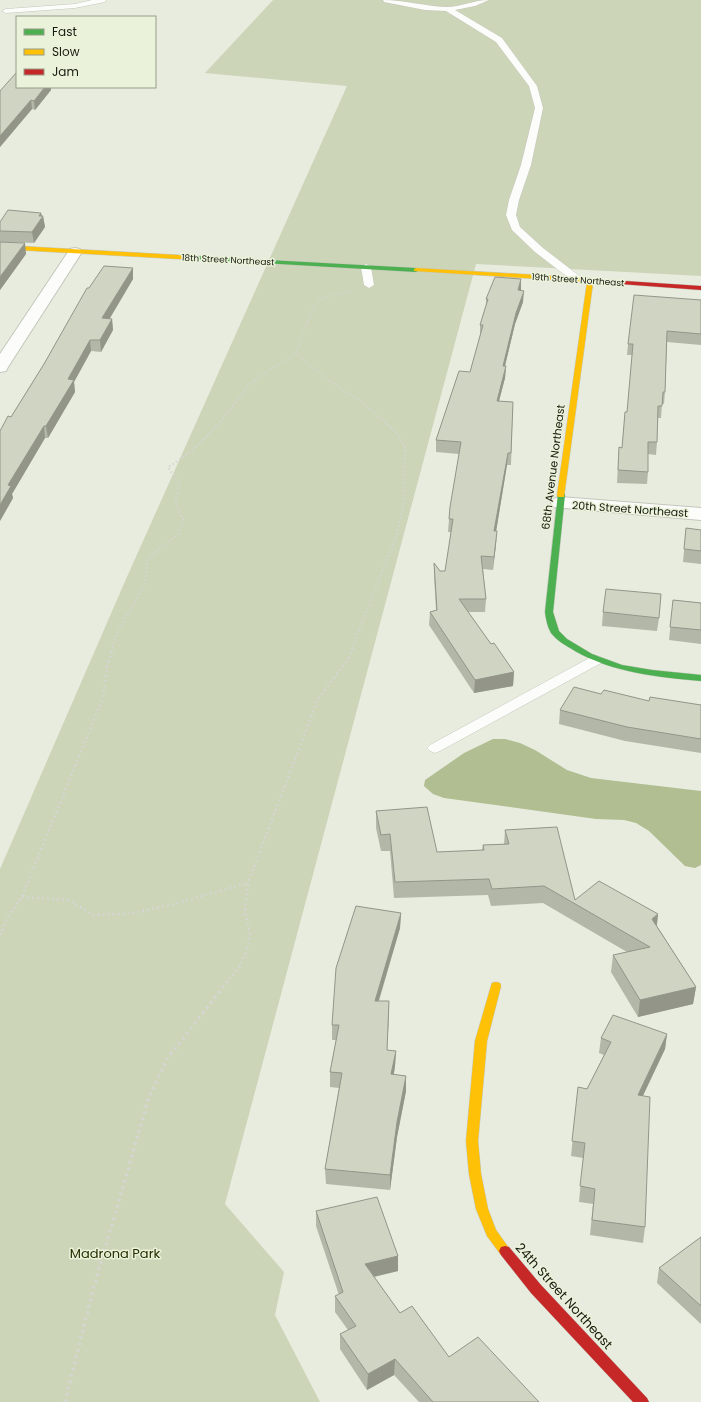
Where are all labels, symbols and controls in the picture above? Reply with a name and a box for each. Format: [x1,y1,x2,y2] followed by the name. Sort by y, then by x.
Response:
[16,16,156,88] legend
[52,23,77,40] text: Fast
[52,43,80,60] text: Slow
[52,63,79,80] text: Jam
[181,252,275,268] street label: 18th Street Northeast
[531,271,625,289] street label: 19th Street Northeast
[537,403,569,531] street label: 68th Avenue Northeast
[571,497,689,521] street label: 20th Street Northeast
[511,1239,617,1354] street label: 24th Street Northeast
[70,1244,160,1263] park label: Madrona Park

